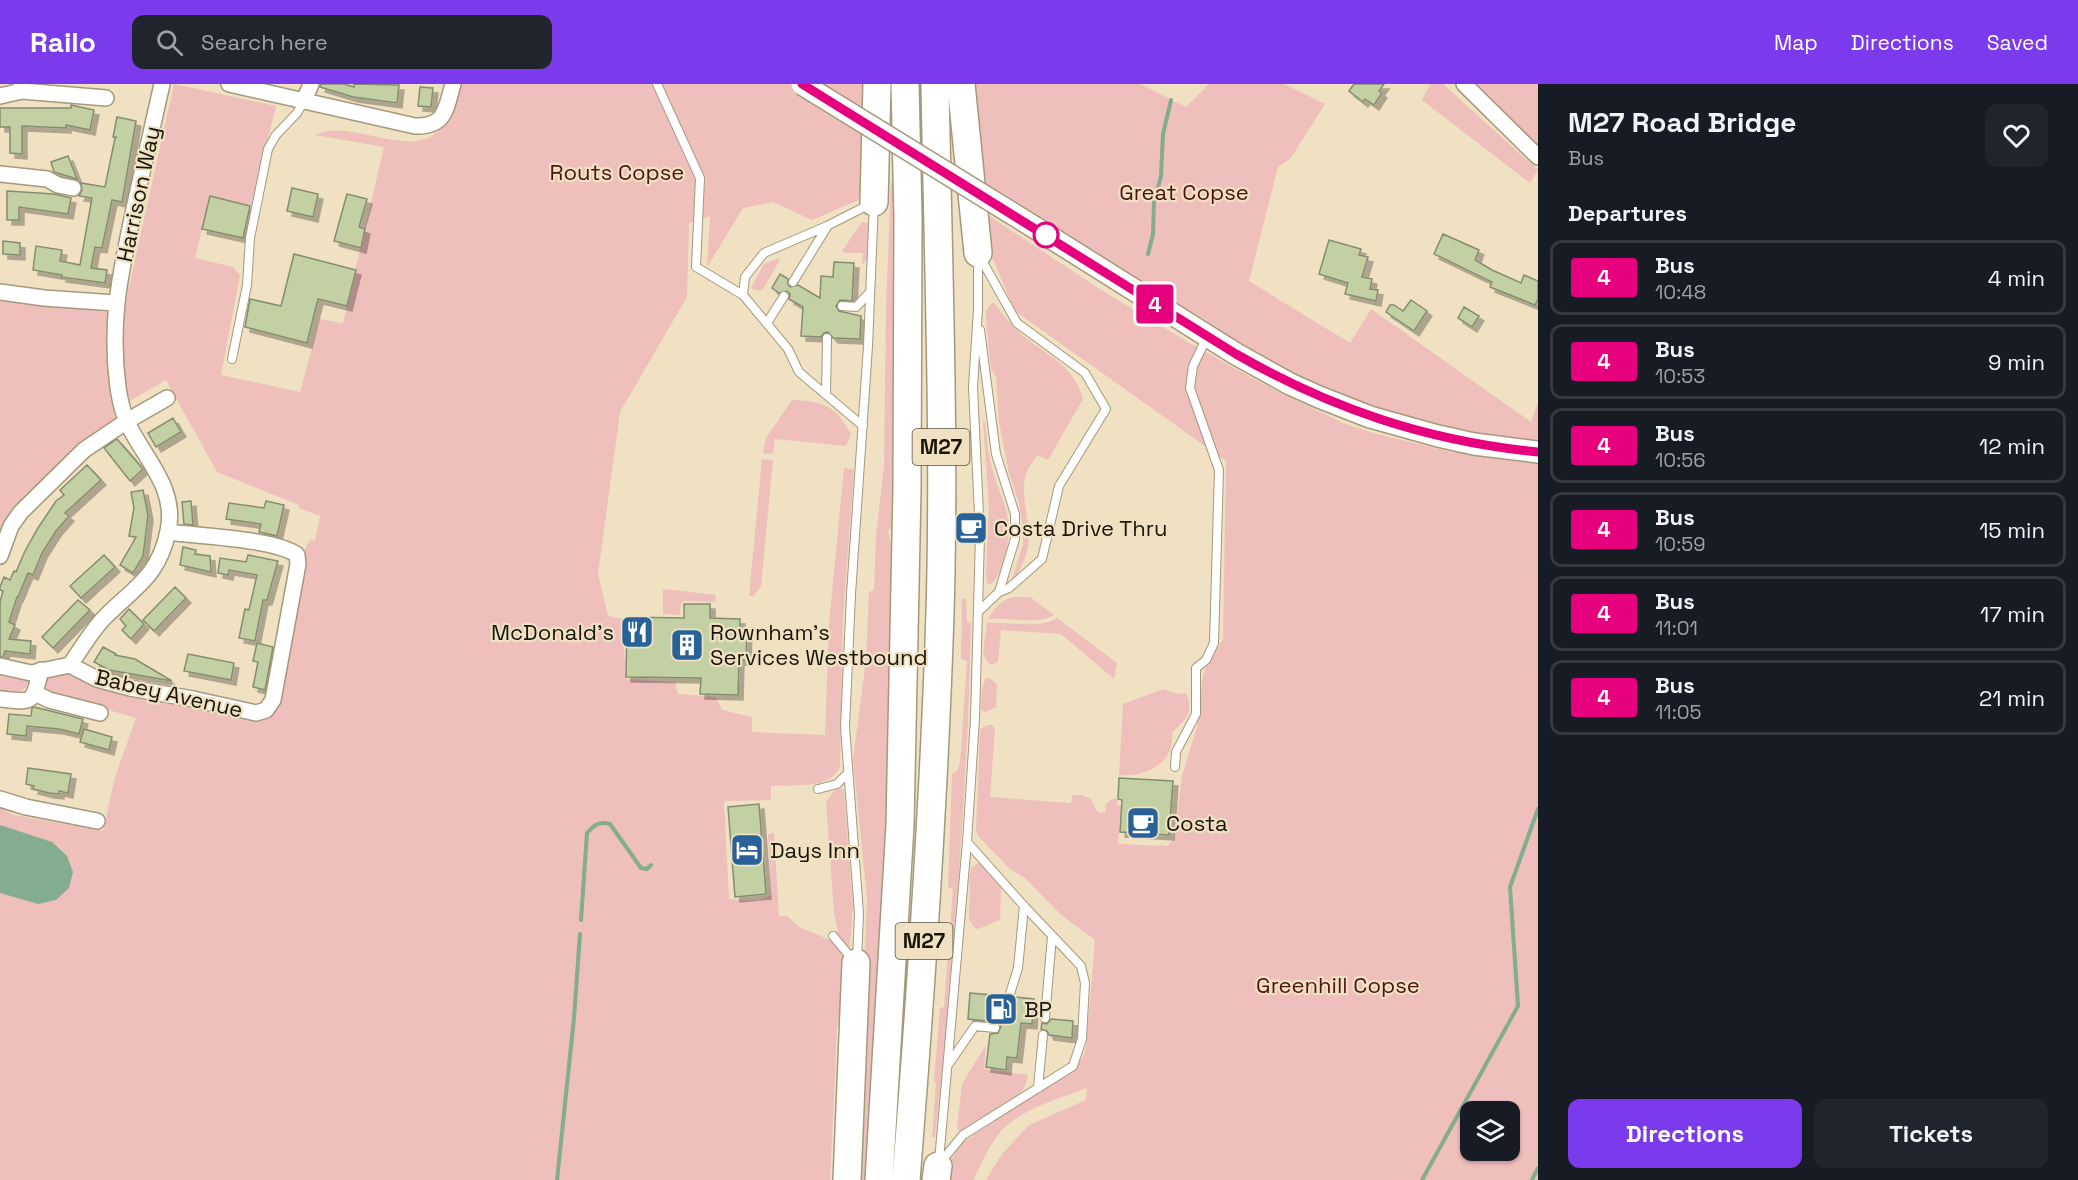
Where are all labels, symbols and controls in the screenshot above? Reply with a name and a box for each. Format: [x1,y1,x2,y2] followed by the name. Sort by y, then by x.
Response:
[132,15,552,69] search box
[30,24,96,60] text: Railo
[153,26,186,59] icon: search
[201,28,328,56] text: Search here
[1774,29,1818,56] text: Map
[1851,29,1954,56] text: Directions
[1987,29,2048,56] text: Saved
[1568,104,1796,140] text: M27 Road Bridge
[1985,104,2048,167] button: heart
[110,124,166,264] street label: Harrison Way
[1568,145,1604,171] text: Bus
[550,158,684,186] park label: Routs Copse
[1119,178,1249,206] park label: Great Copse
[1568,199,1687,227] text: Departures
[1033,222,1059,248] unlabelled marker
[1655,251,1695,279] text: Bus
[1597,264,1611,291] text: 4
[1988,264,2045,292] text: 4 min
[1655,279,1706,305] text: 10:48
[1136,284,1174,324] line badge: 4
[1148,291,1162,318] text: 4
[1655,335,1695,363] text: Bus
[1597,348,1611,375] text: 4
[1988,348,2045,376] text: 9 min
[1655,363,1705,389] text: 10:53
[1655,419,1695,447] text: Bus
[912,429,970,465] road number: M27
[1597,432,1611,459] text: 4
[1979,432,2045,460] text: 12 min
[1655,447,1705,473] text: 10:56
[1655,503,1695,531] text: Bus
[953,510,989,546] cafe icon: Costa Drive Thru
[994,514,1167,542] place label: Costa Drive Thru
[1597,516,1611,543] text: 4
[1979,516,2045,544] text: 15 min
[1655,531,1705,557] text: 10:59
[1655,587,1695,615] text: Bus
[1597,600,1611,627] text: 4
[1980,600,2045,628] text: 17 min
[619,614,655,650] restaurant icon: McDonald's
[1655,615,1698,641] text: 11:01
[491,618,614,646] place label: McDonald's
[710,618,928,671] place label: Rownham's Services Westbound
[669,627,705,663] building icon: Rownham's Services Westbound
[92,662,246,724] street label: Babey Avenue
[1655,671,1695,699] text: Bus
[1597,684,1611,711] text: 4
[1979,684,2045,712] text: 21 min
[1655,699,1702,725] text: 11:05
[1125,805,1161,841] cafe icon: Costa
[1166,809,1228,837] place label: Costa
[729,832,765,868] hotel icon: Days Inn
[770,836,860,864] place label: Days Inn
[896,923,952,959] road number: M27
[1256,971,1420,999] park label: Greenhill Copse
[983,991,1019,1027] fuel station icon: BP
[1024,995,1052,1023] place label: BP
[1568,1099,1802,1168] button: Directions
[1814,1099,2048,1168] button: Tickets
[1460,1101,1520,1161] map controls
[1460,1101,1520,1161] button: layers

